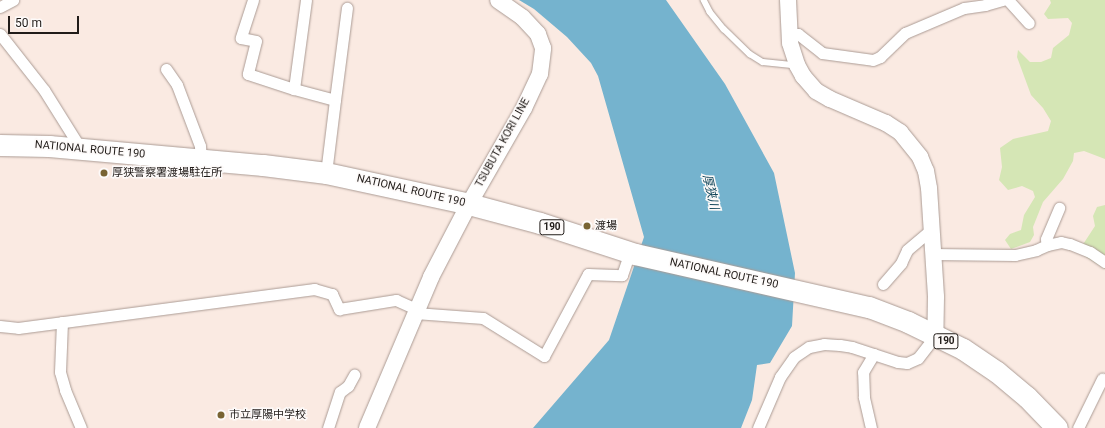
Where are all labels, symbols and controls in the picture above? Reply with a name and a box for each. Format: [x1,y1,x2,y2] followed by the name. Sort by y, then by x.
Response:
[10,8,81,34] scale bar
[15,16,42,30] text: 50 m
[473,96,533,190] street label: TSUBUTA KORI LINE
[34,139,146,161] street label: NATIONAL ROUTE 190
[112,166,222,180] place label: 厚狭警察署渡場駐在所
[99,168,109,178] marker: 厚狭警察署渡場駐在所
[355,172,467,210] street label: NATIONAL ROUTE 190
[699,173,721,211] water label: 厚狭川
[539,219,565,235] road number: 190
[595,219,617,233] place label: 渡場
[582,221,592,231] marker: 渡場
[668,256,780,292] street label: NATIONAL ROUTE 190
[933,333,959,349] road number: 190
[229,408,306,422] place label: 市立厚陽中学校
[216,410,226,420] marker: 市立厚陽中学校

